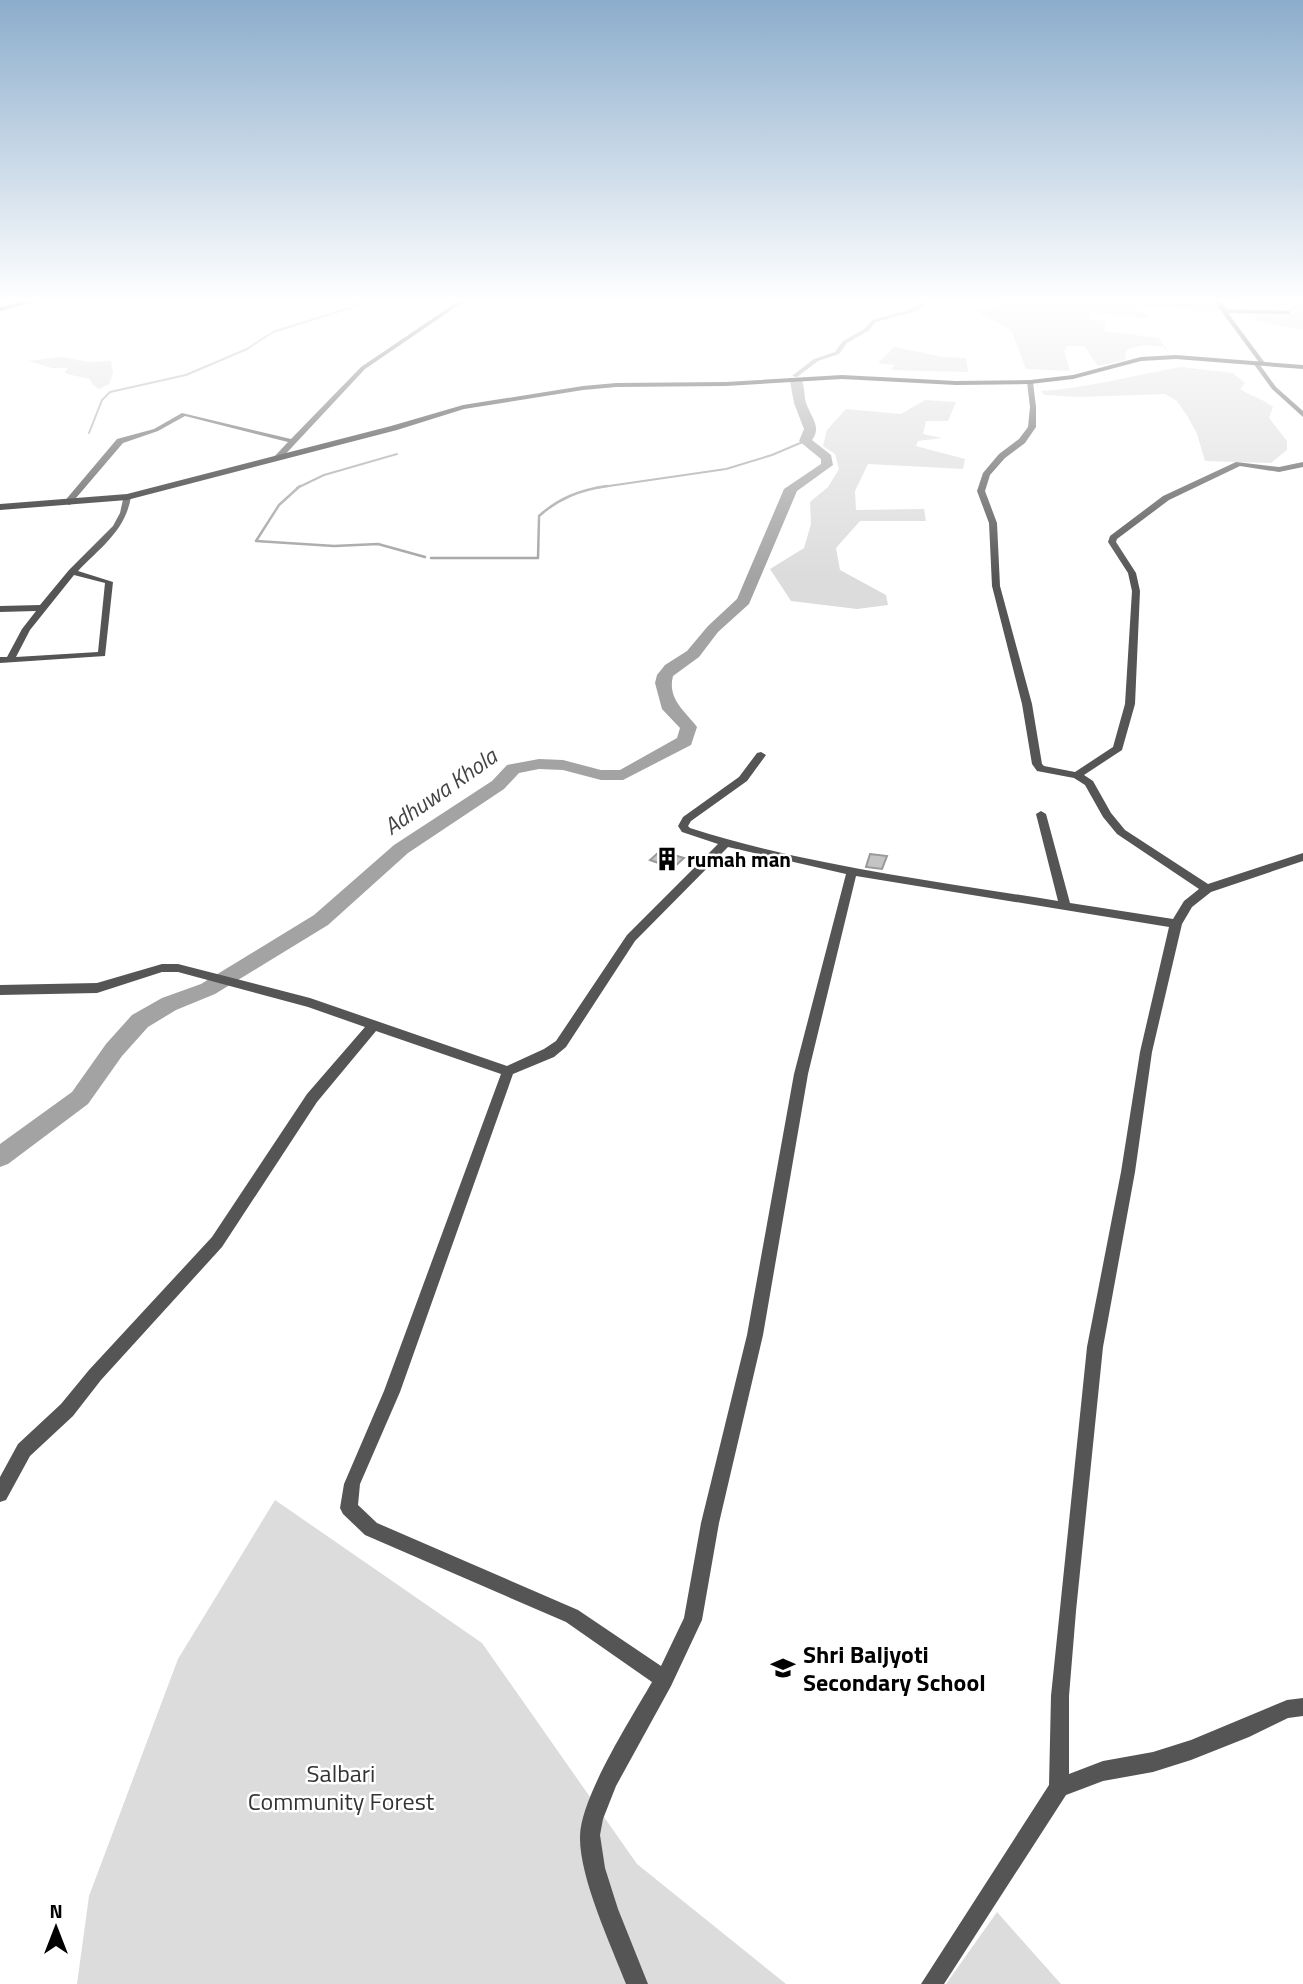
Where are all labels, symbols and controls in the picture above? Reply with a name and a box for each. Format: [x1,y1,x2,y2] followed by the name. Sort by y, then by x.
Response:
[376,738,505,843] water label: Adhuwa Khola
[687,843,791,875] place label: rumah man
[653,845,681,873] building icon: rumah man
[803,1636,986,1700] place label: Shri Baljyoti Secondary School
[769,1654,797,1682] school or university icon: Shri Baljyoti Secondary School
[248,1755,435,1819] park label: Salbari Community Forest
[21,1893,91,1963] north arrow
[49,1896,63,1925] text: N

